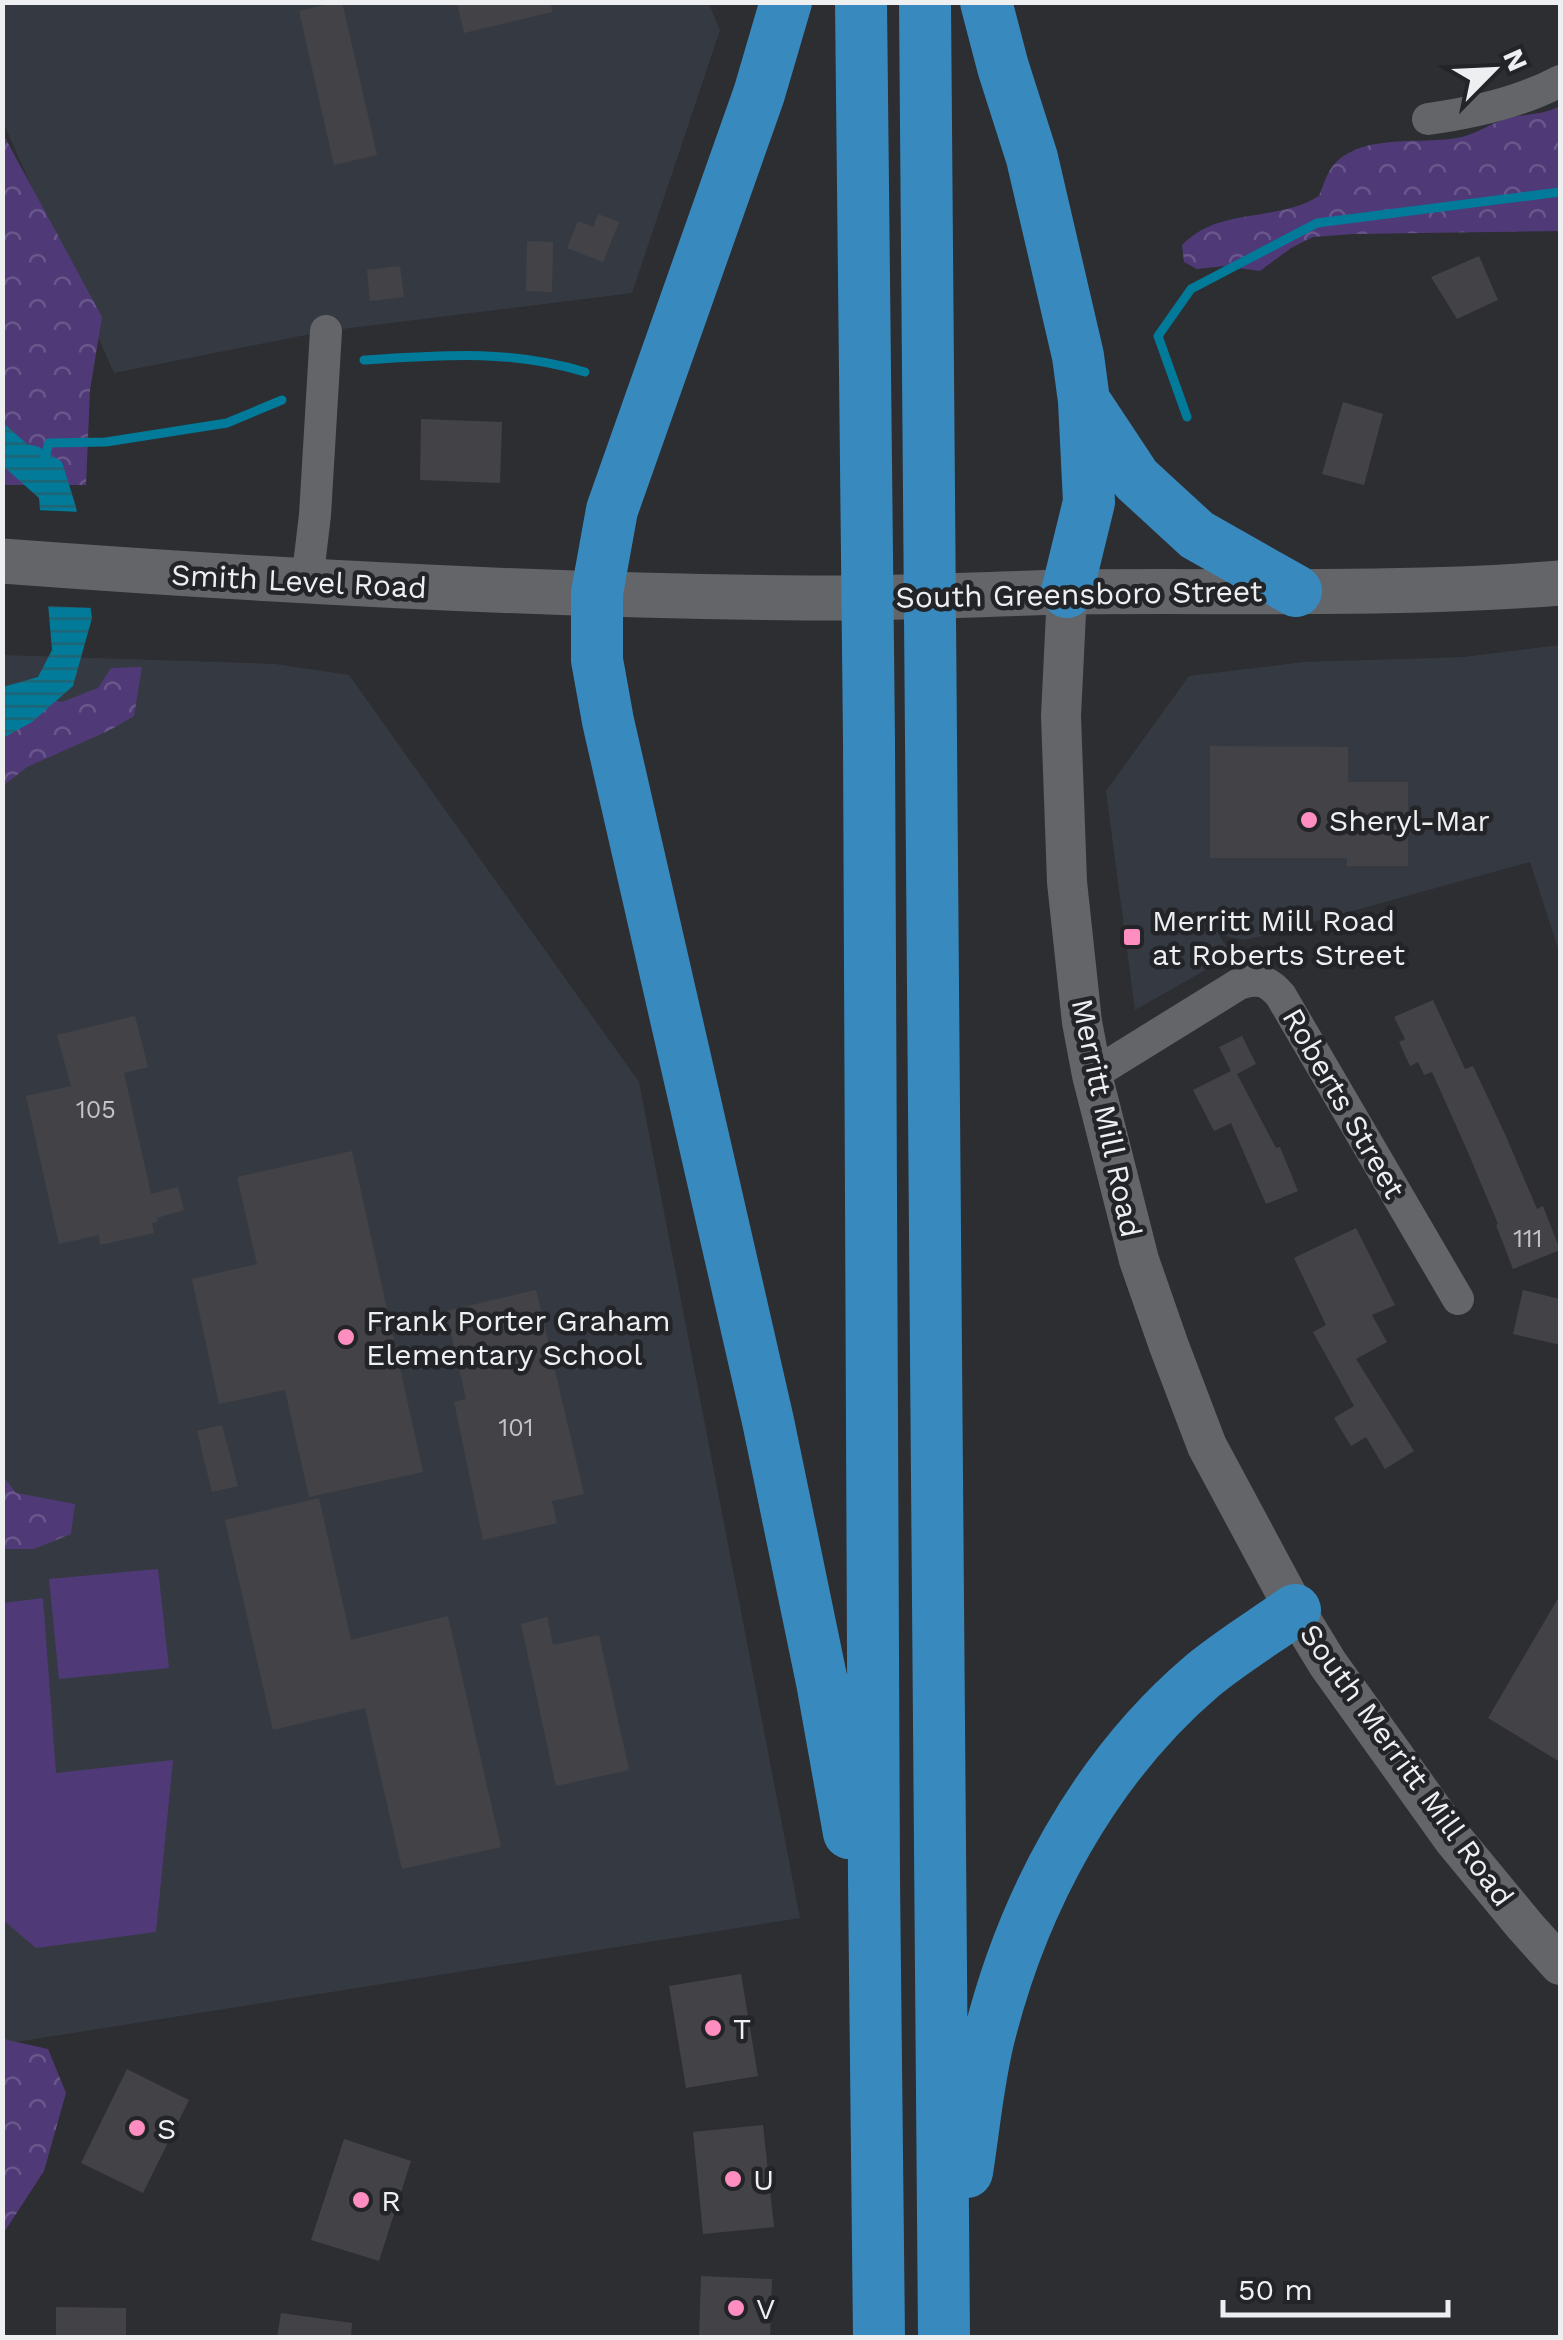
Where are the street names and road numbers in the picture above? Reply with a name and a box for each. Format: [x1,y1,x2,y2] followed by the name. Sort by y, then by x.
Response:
[170,557,428,605] street label: Smith Level Road
[895,573,1263,615] street label: South Greensboro Street
[1065,996,1149,1240] street label: Merritt Mill Road
[1275,1002,1413,1205] street label: Roberts Street
[1293,1617,1521,1913] street label: South Merritt Mill Road

